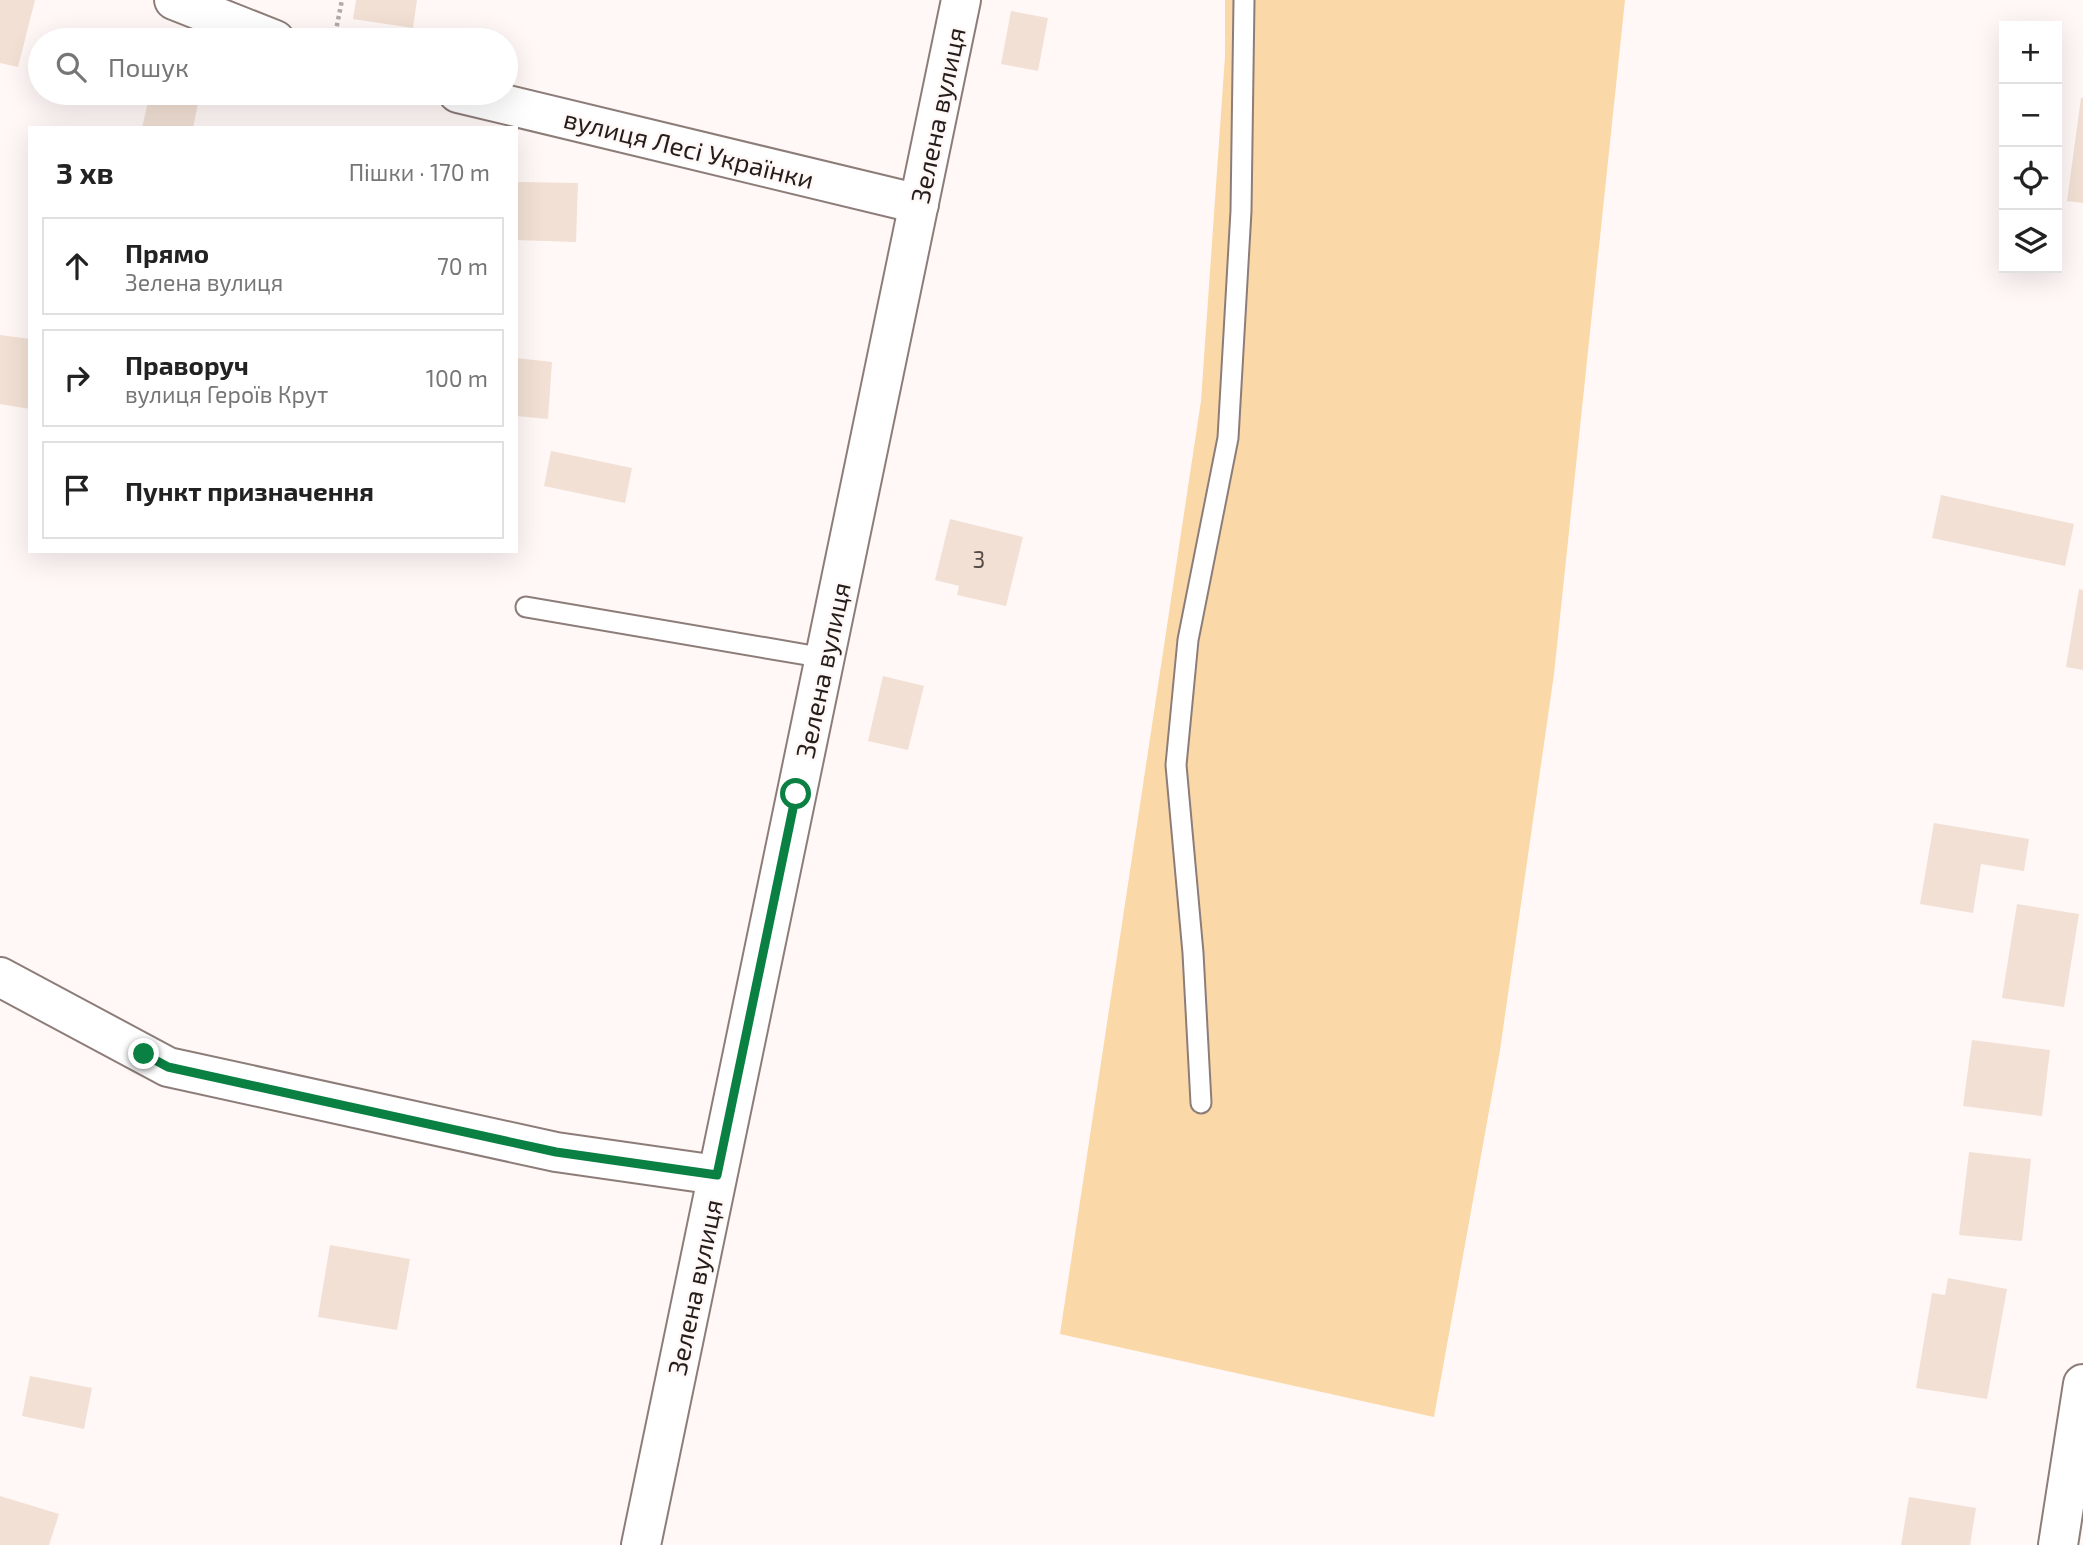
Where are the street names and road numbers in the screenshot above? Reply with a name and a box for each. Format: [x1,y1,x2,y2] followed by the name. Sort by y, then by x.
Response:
[903,24,972,206] street label: Зелена вулиця
[560,102,817,195] street label: вулиця Лесі Українки
[788,579,857,761] street label: Зелена вулиця
[660,1196,729,1378] street label: Зелена вулиця

